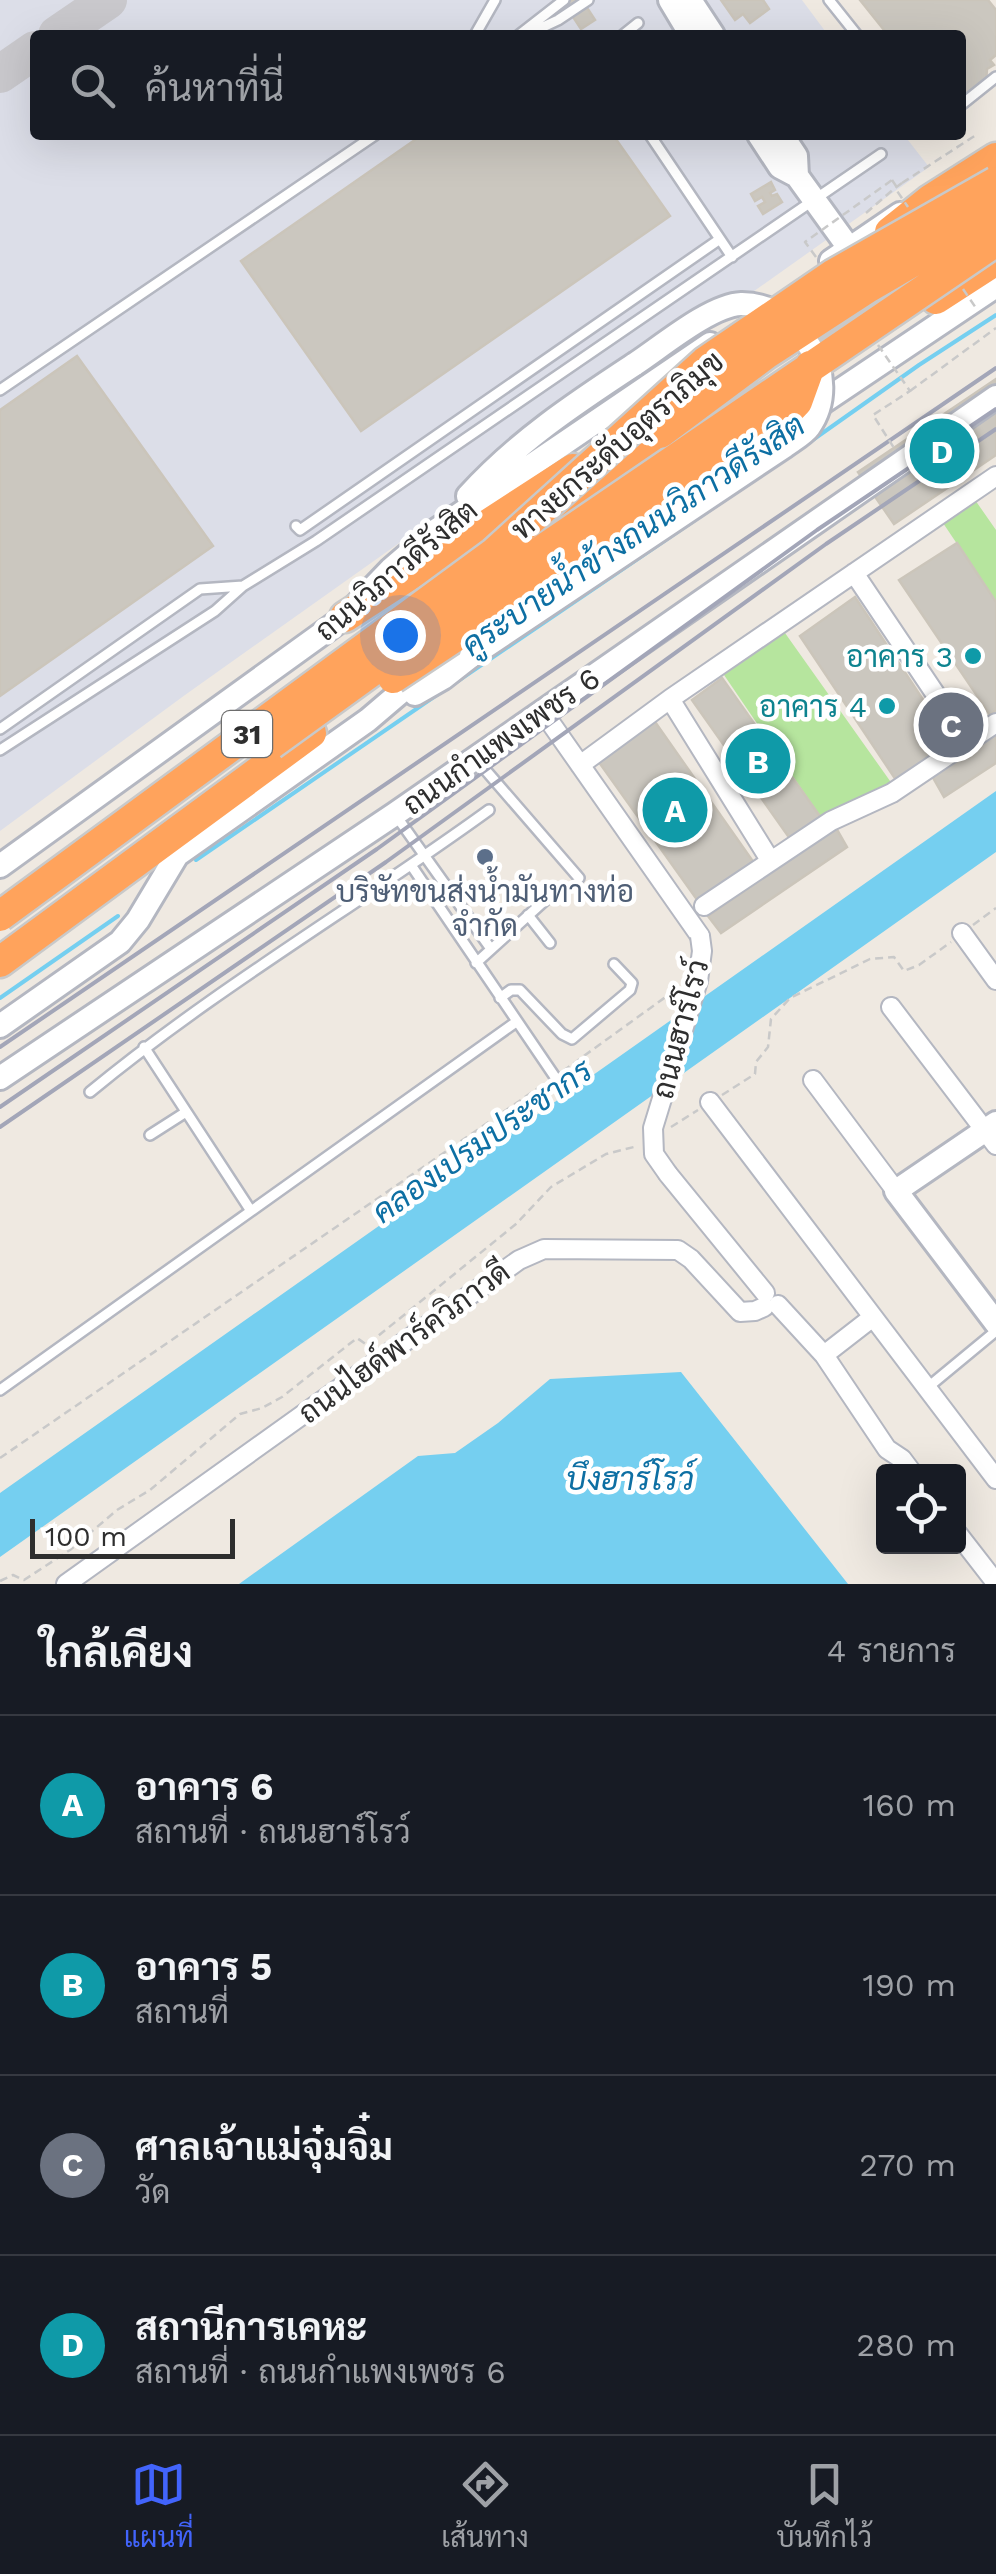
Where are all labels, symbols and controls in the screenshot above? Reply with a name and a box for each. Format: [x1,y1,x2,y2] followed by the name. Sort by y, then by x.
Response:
[30,30,966,140] search box
[65,58,120,113] icon: search
[145,66,284,110] text: ค้นหาที่นี่
[503,343,733,550] street label: ทางยกระดับอุตราภิมุข
[449,398,813,667] water label: คูระบายน้ำข้างถนนวิภาวดีรังสิต
[910,414,974,488] pin: D
[307,491,484,648] street label: ถนนวิภาวดีรังสิต
[375,610,426,661] your location
[846,639,953,674] place label: อาคาร 3
[962,645,984,667] marker: อาคาร 3
[396,660,606,822] street label: ถนนกำแพงเพชร 6
[918,688,984,762] pin: C
[759,689,867,724] place label: อาคาร 4
[876,695,898,717] marker: อาคาร 4
[222,711,272,757] road number: 31
[726,724,790,798] pin: B
[642,772,708,848] pin: A
[474,846,496,868] marker: บริษัทขนส่งน้ำมันทางท่อ จำกัด
[336,865,634,943] place label: บริษัทขนส่งน้ำมันทางท่อ จำกัด
[643,955,715,1103] street label: ถนนฮาร์โรว์
[365,1050,600,1231] water label: คลองเปรมประชากร
[290,1252,516,1430] street label: ถนนไฮด์พาร์ควิภาวดี
[566,1458,698,1498] water label: บึงฮาร์โรว์
[876,1464,966,1554] map controls
[876,1464,966,1554] button: locate
[30,1514,235,1558] scale bar
[45,1520,127,1553] text: 100 m
[40,1628,193,1677] text: ใกล้เคียง
[827,1632,956,1670] text: 4 รายการ
[135,1765,274,1809] text: อาคาร 6
[62,1786,83,1824] text: A
[863,1786,956,1824] text: 160 m
[135,1813,411,1851] text: สถานที่ · ถนนฮาร์โรว์
[135,1945,272,1989] text: อาคาร 5
[62,1966,83,2004] text: B
[862,1966,956,2004] text: 190 m
[135,1993,229,2031] text: สถานที่
[135,2125,393,2169] text: ศาลเจ้าแม่จุ๋มจิ๋ม
[62,2146,83,2184] text: C
[859,2146,956,2184] text: 270 m
[135,2173,170,2211] text: วัด
[135,2305,367,2349] text: สถานีการเคหะ
[61,2326,84,2364] text: D
[856,2326,956,2364] text: 280 m
[135,2353,506,2391] text: สถานที่ · ถนนกำแพงเพชร 6
[124,2457,194,2554] tab: แผนที่
[441,2457,529,2554] tab: เส้นทาง
[776,2457,872,2554] tab: บันทึกไว้

